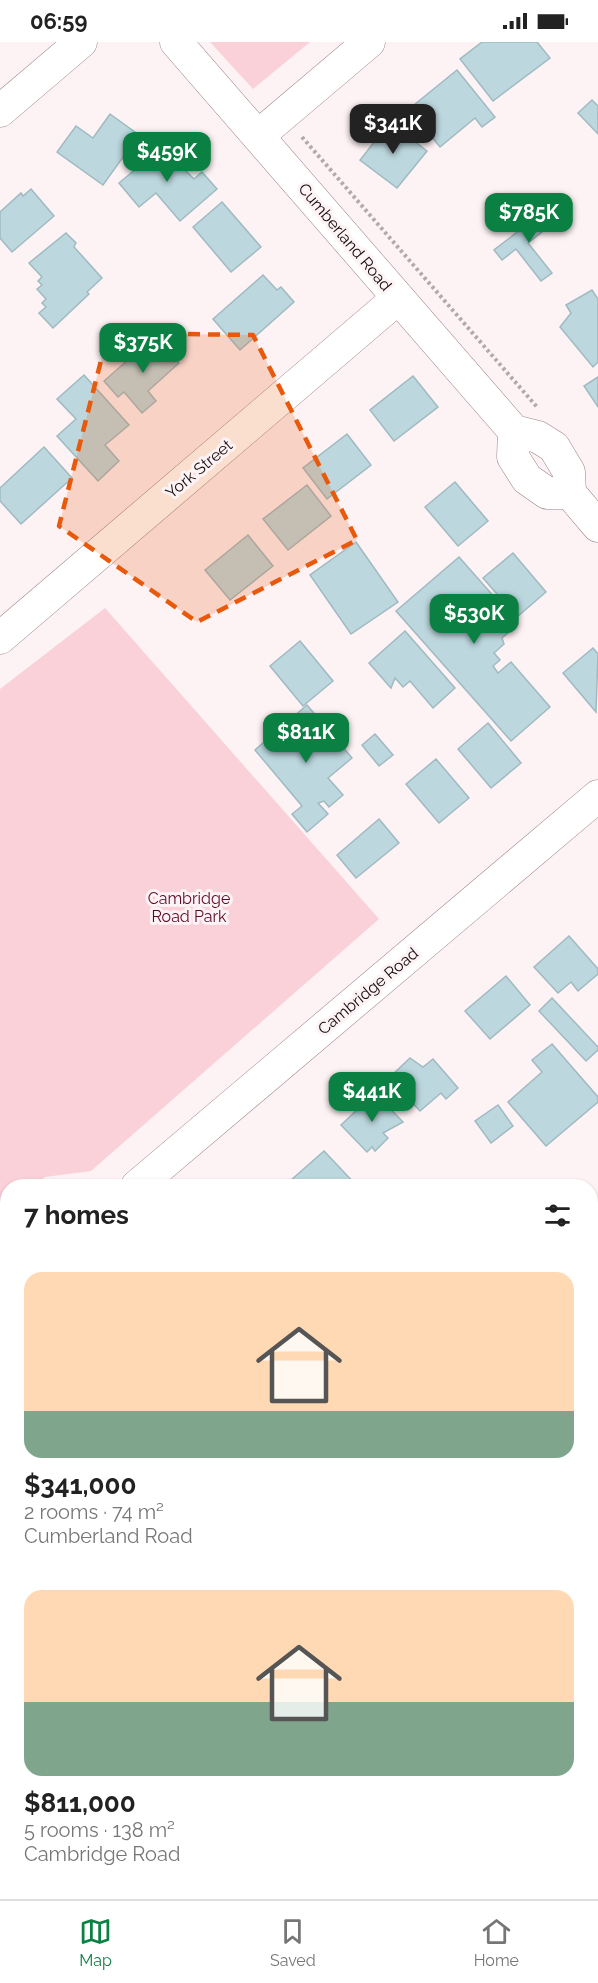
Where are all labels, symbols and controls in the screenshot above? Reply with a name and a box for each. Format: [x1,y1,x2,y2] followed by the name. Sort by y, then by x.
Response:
[30,8,87,34] text: 06:59
[351,104,435,155] pin: $341K
[364,111,422,135] text: $341K
[125,132,209,183] pin: $459K
[137,139,197,163] text: $459K
[294,179,396,295] street label: Cumberland Road
[487,193,571,244] pin: $785K
[499,200,559,224] text: $785K
[101,323,185,374] pin: $375K
[113,330,173,354] text: $375K
[162,435,237,502] street label: York Street
[432,594,516,645] pin: $530K
[444,601,504,625] text: $530K
[264,713,348,764] pin: $811K
[277,720,335,744] text: $811K
[148,889,230,926] park label: Cambridge Road Park
[314,944,422,1038] street label: Cambridge Road
[330,1072,414,1123] pin: $441K
[343,1079,401,1103] text: $441K
[541,1199,574,1232] icon: filters
[24,1200,129,1230] text: 7 homes
[245,1311,353,1419] icon: home
[24,1470,136,1500] text: $341,000
[24,1500,164,1524] text: 2 rooms · 74 m²
[24,1524,193,1548] text: Cumberland Road
[245,1629,353,1737] icon: home
[24,1788,136,1818] text: $811,000
[24,1818,175,1842] text: 5 rooms · 138 m²
[24,1842,180,1866] text: Cambridge Road
[79,1915,112,1970] tab: Map
[270,1915,316,1970] tab: Saved
[474,1915,519,1970] tab: Home

